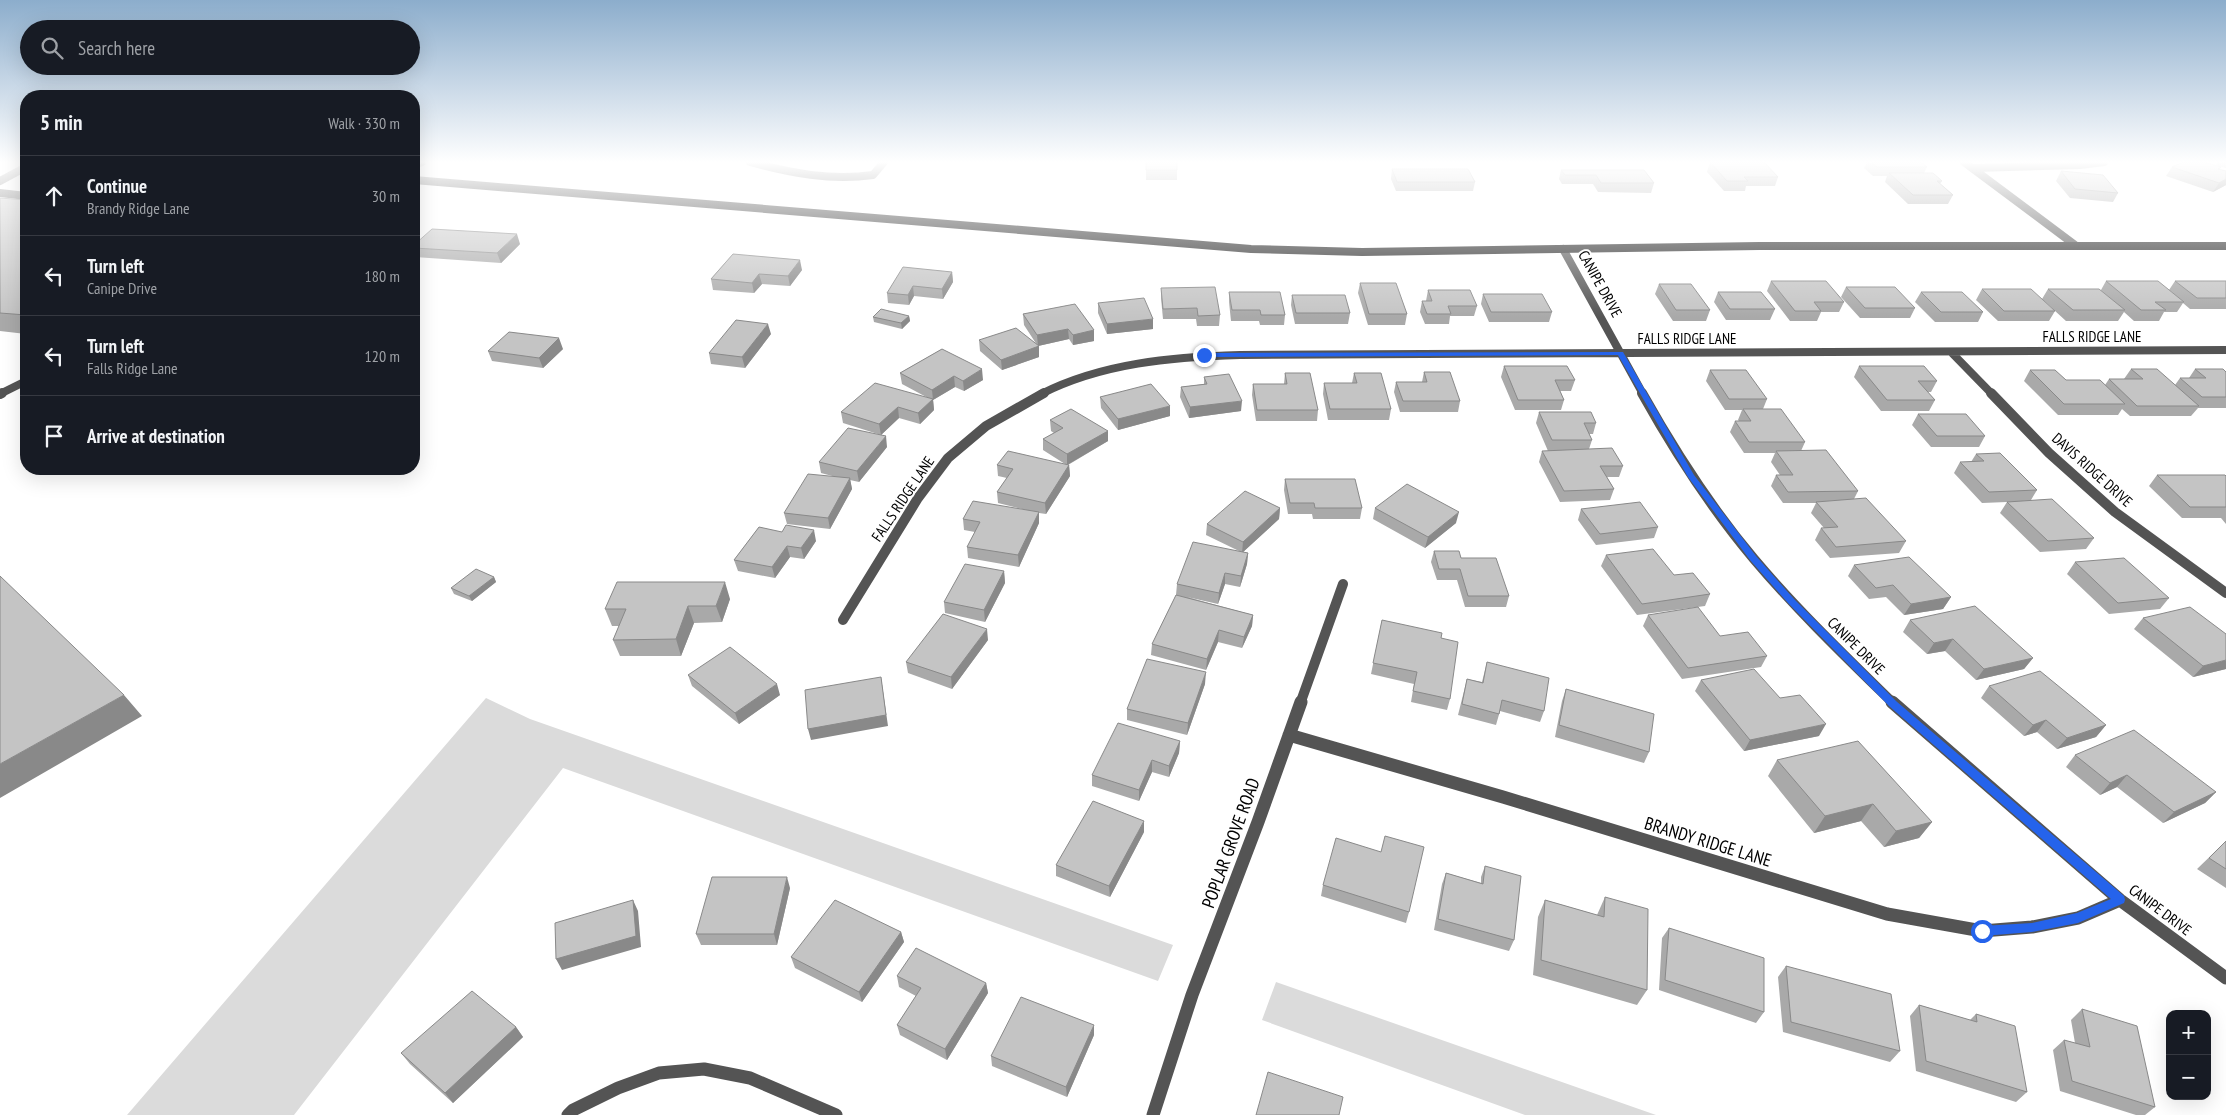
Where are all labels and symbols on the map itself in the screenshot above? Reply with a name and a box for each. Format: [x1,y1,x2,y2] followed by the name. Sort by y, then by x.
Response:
[1574,247,1627,321] street label: CANIPE DRIVE
[2043,327,2141,346] street label: FALLS RIDGE LANE
[1638,329,1736,348] street label: FALLS RIDGE LANE
[1193,344,1216,367] route end
[2048,429,2136,511] street label: DAVIS RIDGE DRIVE
[867,452,938,545] street label: FALLS RIDGE LANE
[1824,613,1889,678] street label: CANIPE DRIVE
[1196,775,1265,911] street label: POPLAR GROVE ROAD
[1642,811,1774,872] street label: BRANDY RIDGE LANE
[2125,880,2195,939] street label: CANIPE DRIVE
[1971,920,1994,943] route start

